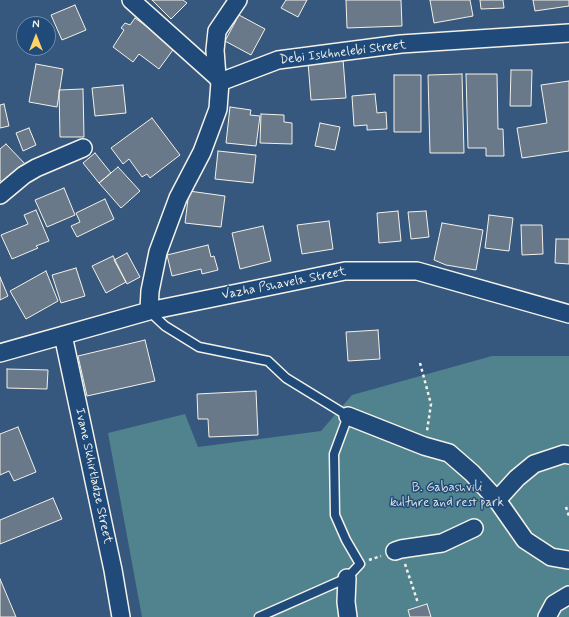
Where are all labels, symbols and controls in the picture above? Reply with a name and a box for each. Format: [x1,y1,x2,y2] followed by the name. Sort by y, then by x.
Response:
[16,16,56,56] north arrow
[32,18,40,32] text: N
[279,37,407,69] street label: Debi Iskhnelebi Street
[221,264,347,304] street label: Vazha Pshavela Street
[71,407,115,545] street label: Ivane Skhirtladze Street
[390,480,504,511] park label: B. Gabashvili kulture and rest park

